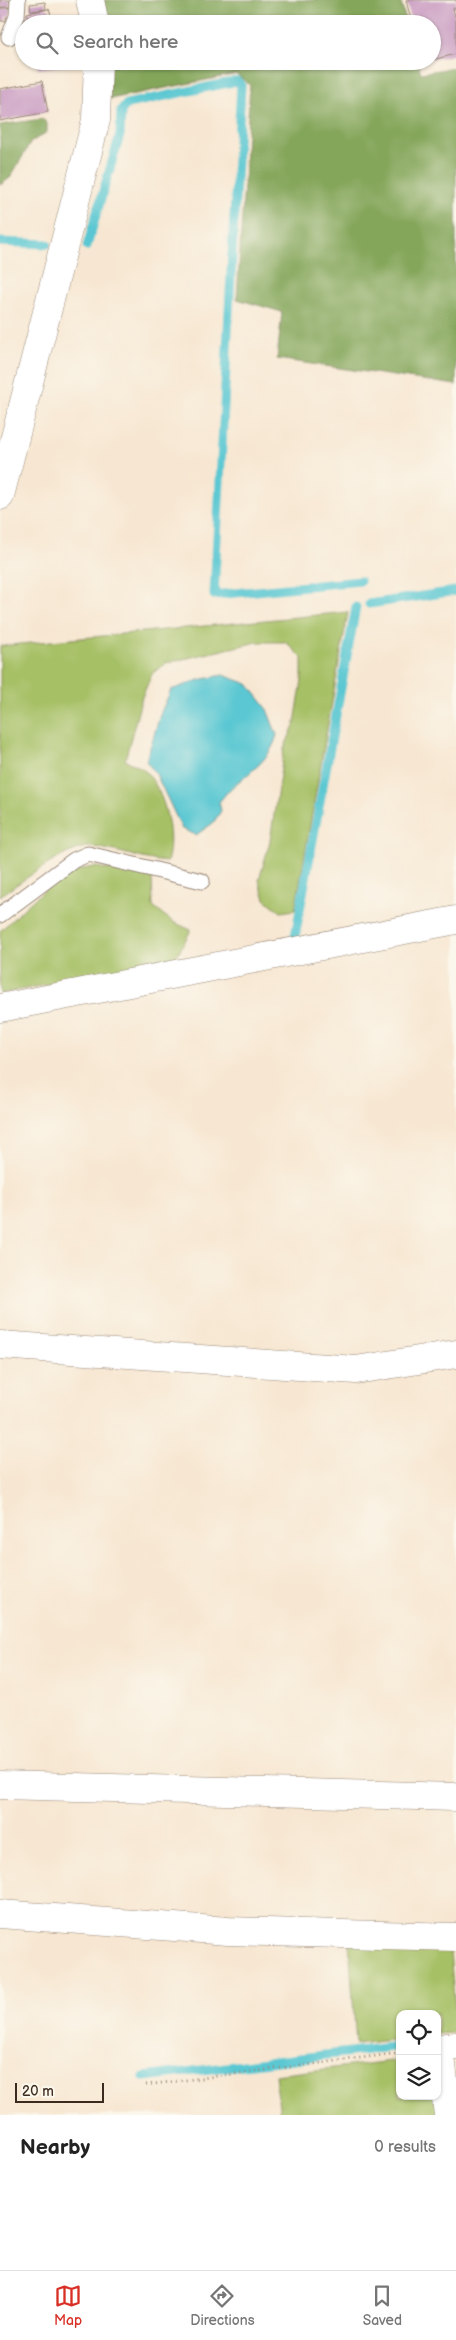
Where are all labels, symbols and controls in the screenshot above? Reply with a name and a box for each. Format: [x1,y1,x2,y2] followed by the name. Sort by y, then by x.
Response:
[15,15,441,70] search box
[33,29,61,57] icon: search
[73,31,178,54] text: Search here
[396,2010,441,2100] map controls
[396,2010,441,2055] button: locate
[396,2055,441,2100] button: layers
[15,2080,104,2103] scale bar
[22,2083,54,2100] text: 20 m
[20,2135,90,2160] text: Nearby
[374,2138,436,2157] text: 0 results
[54,2282,82,2329] tab: Map
[190,2282,255,2329] tab: Directions
[363,2282,402,2329] tab: Saved

